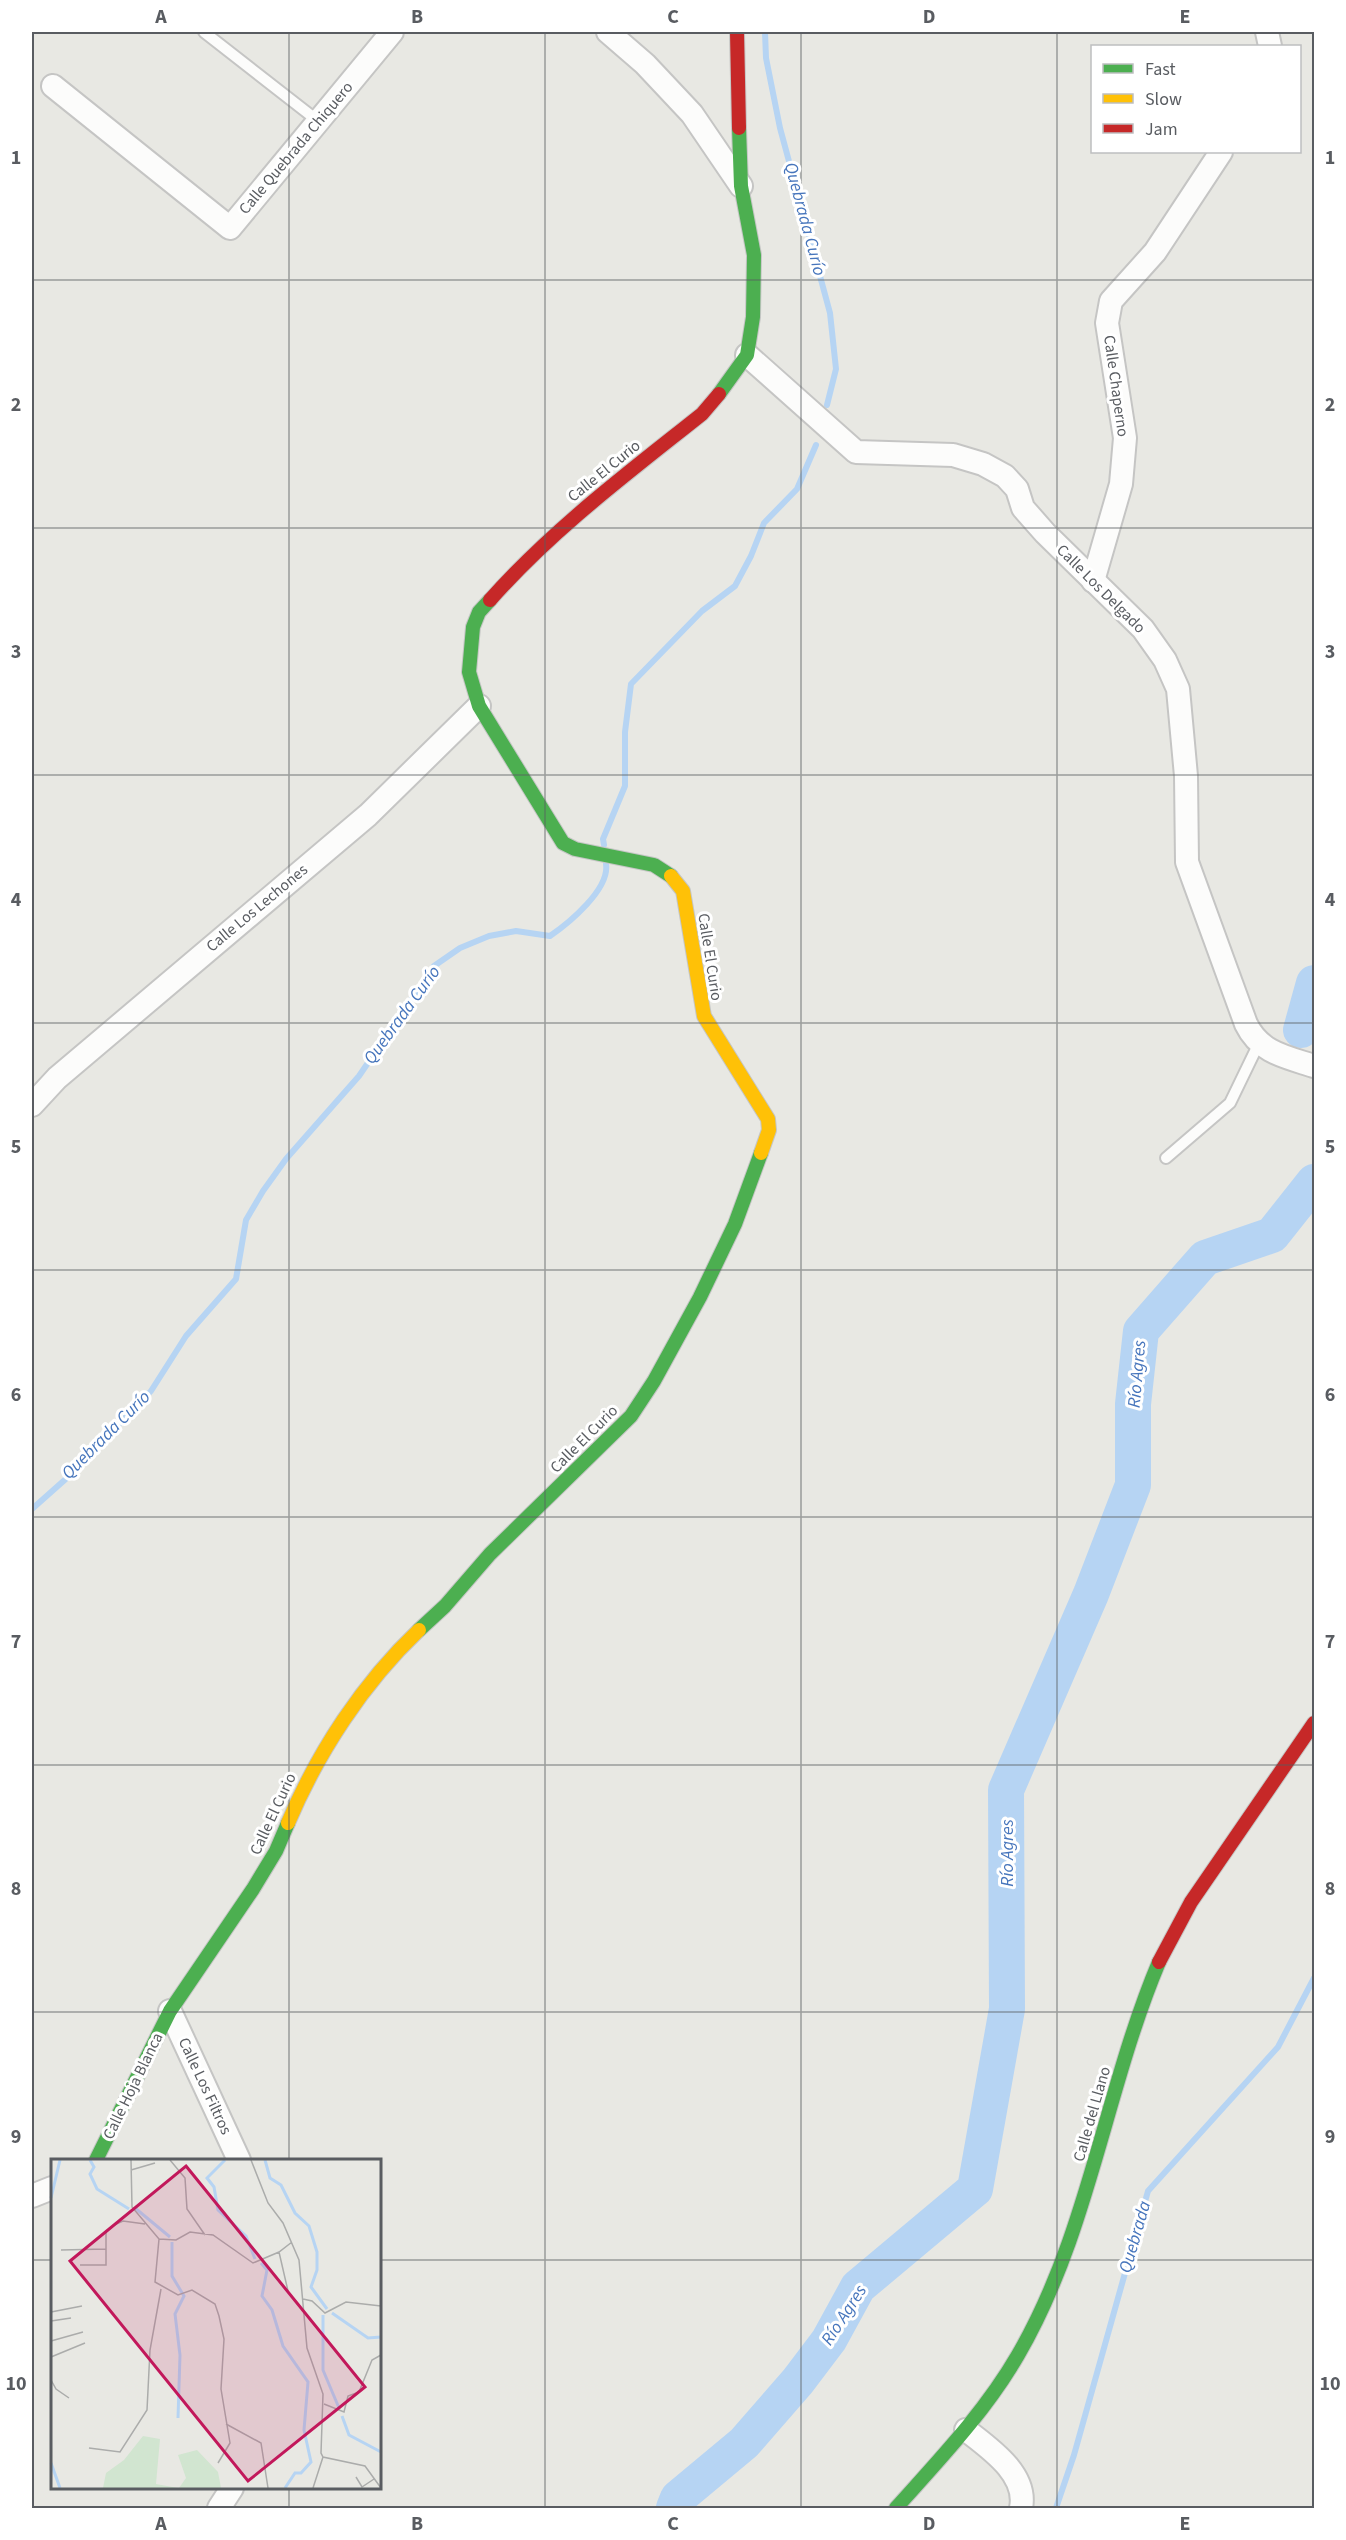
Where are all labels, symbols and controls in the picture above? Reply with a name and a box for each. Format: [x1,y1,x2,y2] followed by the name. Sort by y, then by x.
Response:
[154,3,167,31] text: A
[411,3,423,31] text: B
[667,3,679,31] text: C
[923,3,935,31] text: D
[1180,3,1190,31] text: E
[1091,45,1301,153] legend
[1145,57,1176,82] text: Fast
[234,77,358,219] street label: Calle Quebrada Chiquero
[1145,87,1182,112] text: Slow
[1145,117,1178,142] text: Jam
[11,144,21,172] text: 1
[1325,144,1335,172] text: 1
[778,160,832,278] water label: Quebrada Curío
[1098,334,1134,438] street label: Calle Chaperno
[11,391,21,419] text: 2
[1325,391,1335,419] text: 2
[563,435,645,507] street label: Calle El Curio
[1052,540,1150,638] street label: Calle Los Delgado
[11,638,21,666] text: 3
[1325,638,1335,666] text: 3
[202,859,313,957] street label: Calle Los Lechones
[11,886,22,914] text: 4
[1325,886,1336,914] text: 4
[692,912,728,1002] street label: Calle El Curio
[358,961,446,1069] water label: Quebrada Curío
[11,1133,21,1161] text: 5
[1325,1133,1335,1161] text: 5
[1122,1339,1152,1409] water label: Río Agres
[11,1381,21,1409] text: 6
[1325,1381,1335,1409] text: 6
[56,1385,156,1485] water label: Quebrada Curío
[545,1400,623,1478] street label: Calle El Curio
[11,1628,21,1656] text: 7
[1325,1628,1335,1656] text: 7
[244,1769,302,1859] street label: Calle El Curio
[995,1819,1020,1887] water label: Río Agres
[11,1875,21,1903] text: 8
[1325,1875,1335,1903] text: 8
[98,2029,168,2143] street label: Calle Hoja Blanca
[173,2034,237,2138] street label: Calle Los Filtros
[1068,2064,1116,2164] street label: Calle del Llano
[11,2123,21,2151] text: 9
[1325,2123,1335,2151] text: 9
[51,2159,381,2489] inset map
[1113,2198,1157,2276] water label: Quebrada
[815,2280,873,2350] water label: Río Agres
[5,2370,27,2398] text: 10
[1319,2370,1341,2398] text: 10
[154,2510,167,2538] text: A
[411,2510,423,2538] text: B
[667,2510,679,2538] text: C
[923,2510,935,2538] text: D
[1180,2510,1190,2538] text: E

